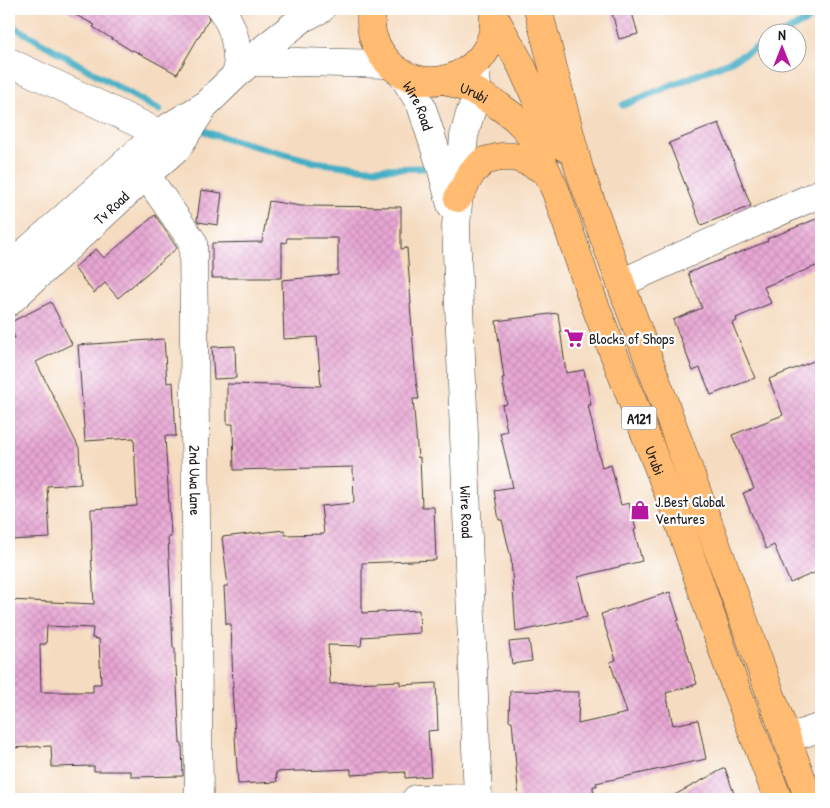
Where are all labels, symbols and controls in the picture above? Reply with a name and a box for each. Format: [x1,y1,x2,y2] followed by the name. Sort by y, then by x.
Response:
[758,22,808,72] north arrow
[778,25,786,44] text: N
[457,76,493,108] street label: Urubi
[398,77,439,133] street label: Wire Road
[89,186,133,229] street label: Tv Road
[563,327,585,349] supermarket icon: Blocks of Shops
[589,328,674,349] place label: Blocks of Shops
[622,406,656,429] road number: A121
[640,443,671,478] street label: Urubi
[185,445,206,515] street label: 2nd Uwa lane
[455,485,478,539] street label: Wire Road
[655,491,725,529] place label: J.Best Global Ventures
[629,499,651,521] shop icon: J.Best Global Ventures

